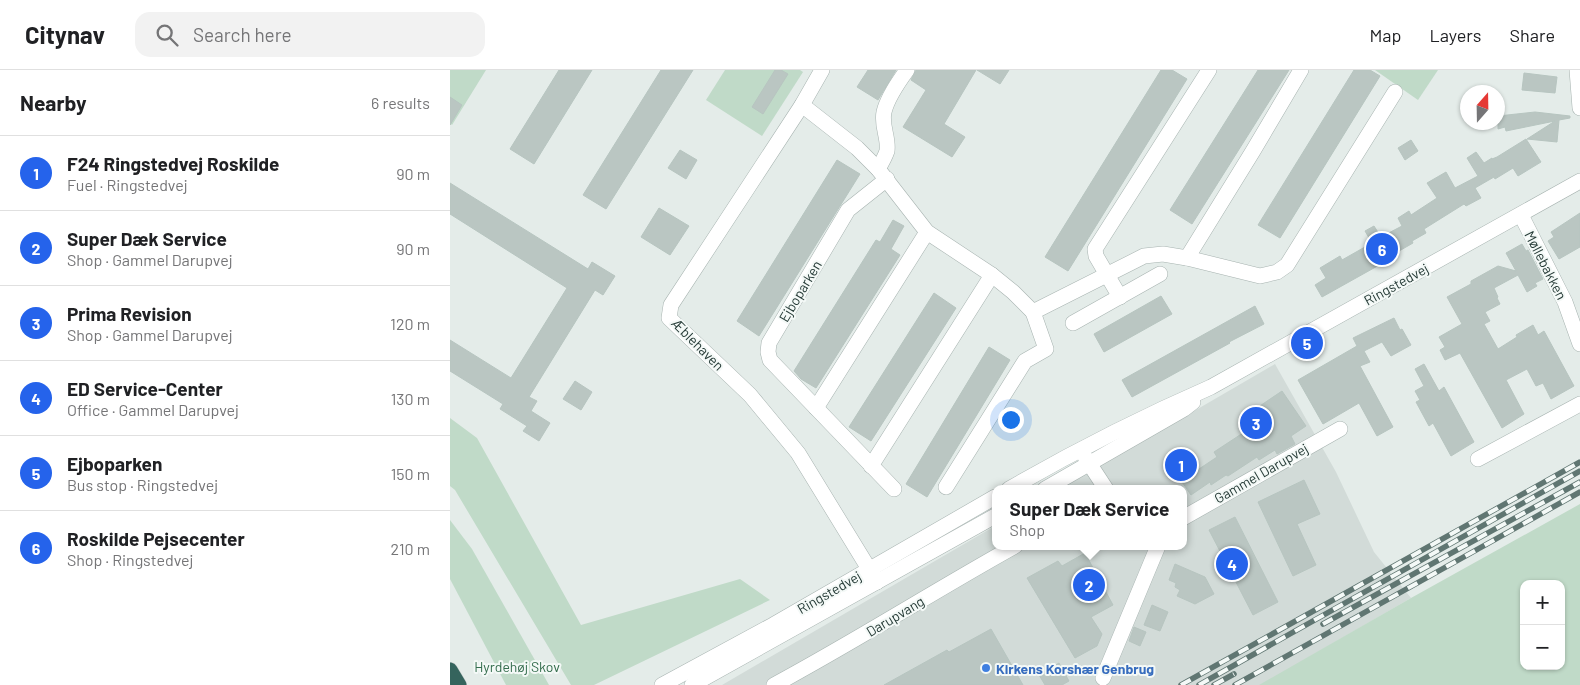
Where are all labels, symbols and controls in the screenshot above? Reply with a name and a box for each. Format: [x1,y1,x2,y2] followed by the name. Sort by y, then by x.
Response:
[135,12,485,57] search box
[25,20,105,49] text: Citynav
[153,21,181,49] icon: search
[193,23,292,46] text: Search here
[1369,24,1401,46] text: Map
[1429,24,1482,46] text: Layers
[1510,24,1555,46] text: Share
[1460,85,1505,130] north arrow
[20,90,86,115] text: Nearby
[371,93,430,112] text: 6 results
[67,152,279,175] text: F24 Ringstedvej Roskilde
[33,164,39,183] text: 1
[396,164,430,183] text: 90 m
[67,175,188,194] text: Fuel · Ringstedvej
[67,227,227,250] text: Super Dæk Service
[1521,228,1571,302] street label: Møllebakken
[1366,230,1398,268] pin: 6
[32,239,40,258] text: 2
[396,239,430,258] text: 90 m
[67,250,233,269] text: Shop · Gammel Darupvej
[775,257,825,325] street label: Ejboparken
[1361,259,1431,309] street label: Ringstedvej
[67,302,192,325] text: Prima Revision
[32,314,40,333] text: 3
[390,314,430,333] text: 120 m
[668,314,728,374] street label: Æblehaven
[1291,324,1323,362] pin: 5
[67,325,233,344] text: Shop · Gammel Darupvej
[67,377,223,400] text: ED Service-Center
[31,389,41,408] text: 4
[391,389,430,408] text: 130 m
[67,400,239,419] text: Office · Gammel Darupvej
[1240,404,1272,442] pin: 3
[998,407,1024,433] your location
[1211,439,1311,507] street label: Gammel Darupvej
[1165,446,1197,484] pin: 1
[67,452,162,475] text: Ejboparken
[32,464,40,483] text: 5
[391,464,430,483] text: 150 m
[67,475,218,494] text: Bus stop · Ringstedvej
[992,485,1187,550] popup
[1010,497,1169,520] text: Super Dæk Service
[1010,520,1045,539] text: Shop
[67,527,245,550] text: Roskilde Pejsecenter
[32,539,40,558] text: 6
[391,539,430,558] text: 210 m
[1216,545,1248,583] pin: 4
[67,550,193,569] text: Shop · Ringstedvej
[1073,566,1105,604] pin: 2
[794,567,864,617] street label: Ringstedvej
[1520,580,1565,670] map controls
[1520,580,1565,625] button: +
[863,592,927,640] street label: Darupvang
[1520,625,1565,670] button: −
[474,658,560,675] park label: Hyrdehøj Skov
[996,660,1154,677] place label: Kirkens Korshær Genbrug
[980,662,992,674] marker: Kirkens Korshær Genbrug

